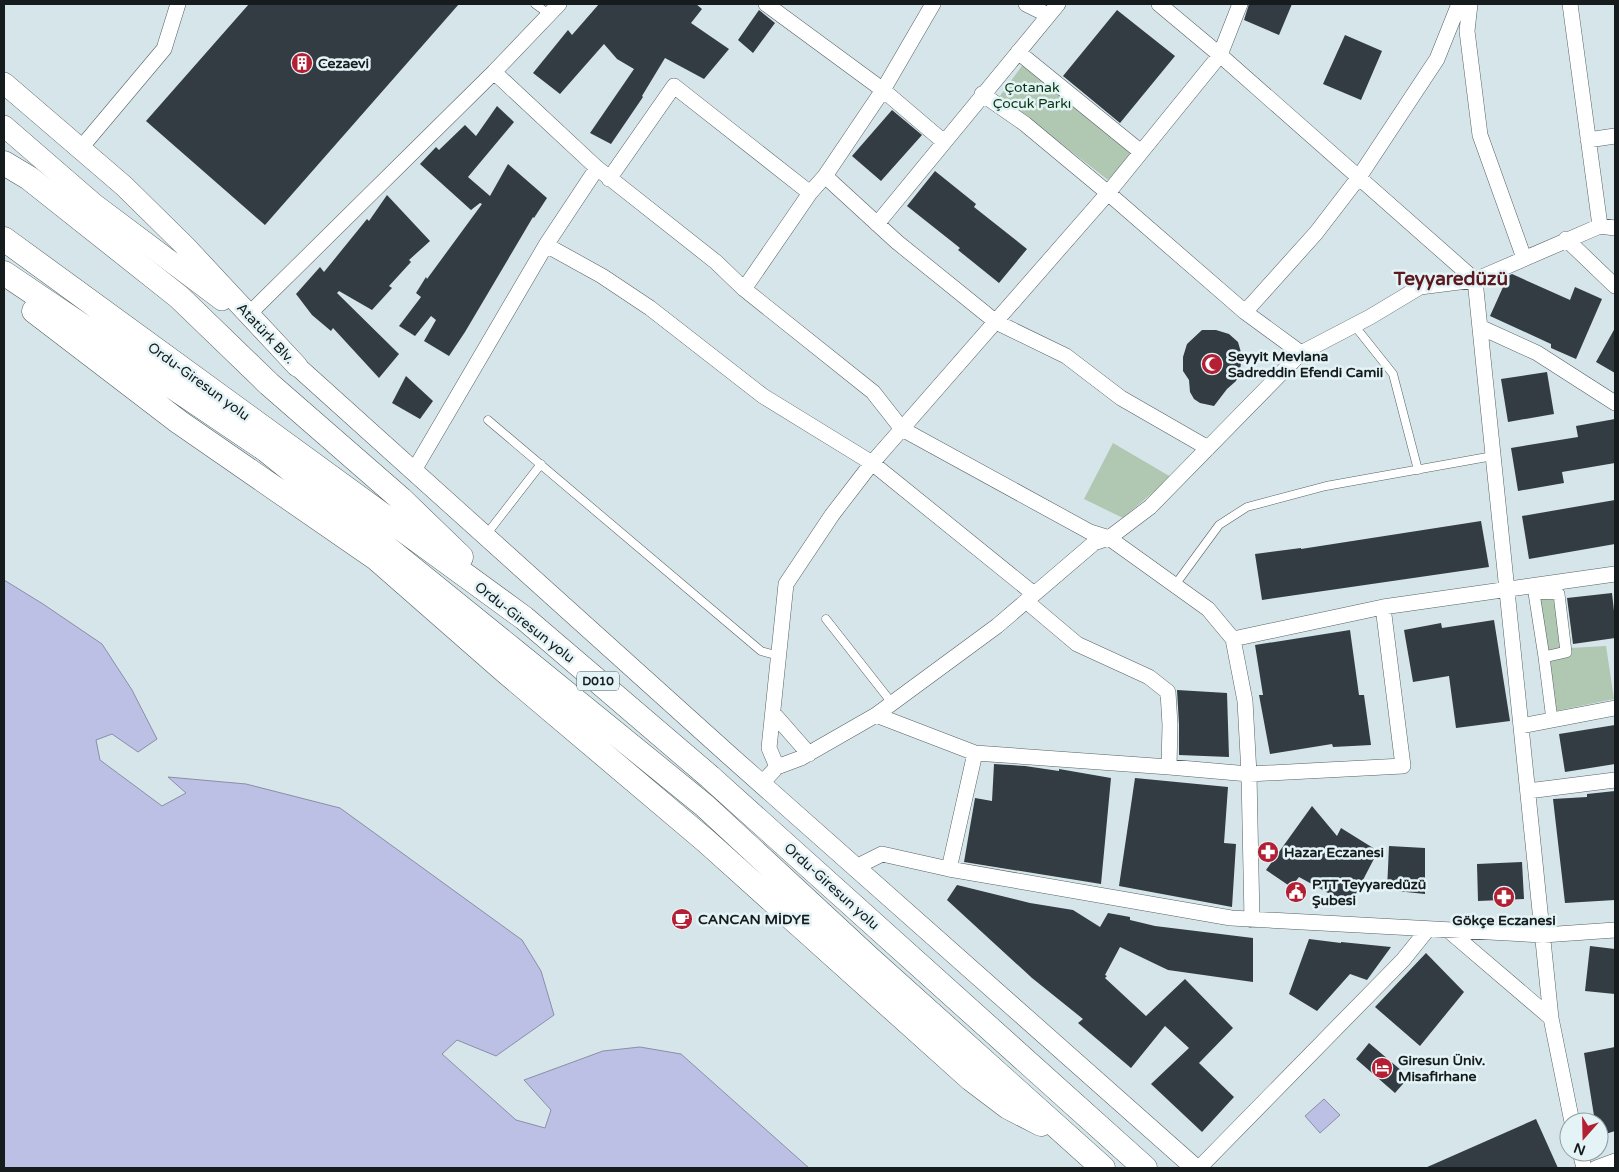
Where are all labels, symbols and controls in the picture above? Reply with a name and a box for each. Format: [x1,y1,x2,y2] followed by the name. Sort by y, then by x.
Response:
[290,51,314,75] building icon: Cezaevi
[318,55,369,72] place label: Cezaevi
[993,79,1071,112] park label: Çotanak Çocuk Parkı
[1393,268,1508,291] district label: Teyyaredüzü
[233,299,298,367] street label: Atatürk Blv.
[144,339,253,424] street label: Ordu-Giresun yolu
[1228,348,1383,381] place label: Seyyit Mevlana Sadreddin Efendi Camii
[1200,352,1224,376] mosque icon: Seyyit Mevlana Sadreddin Efendi Camii
[471,578,578,667] street label: Ordu-Giresun yolu
[577,671,619,690] road number: D010
[781,839,883,934] street label: Ordu-Giresun yolu
[1256,840,1280,864] pharmacy icon: Hazar Eczanesi
[1284,844,1384,861] place label: Hazar Eczanesi
[1312,876,1426,909] place label: PTT Teyyaredüzü Şubesi
[1284,880,1308,904] public building icon: PTT Teyyaredüzü Şubesi
[1492,885,1516,909] pharmacy icon: Gökçe Eczanesi
[670,907,694,931] cafe icon: CANCAN MİDYE
[698,911,810,928] place label: CANCAN MİDYE
[1452,912,1556,929] place label: Gökçe Eczanesi
[1398,1052,1485,1085] place label: Giresun Üniv. Misafirhane
[1370,1056,1394,1080] hotel icon: Giresun Üniv. Misafirhane
[1559,1112,1609,1162] north arrow
[1572,1139,1588,1159] text: N

